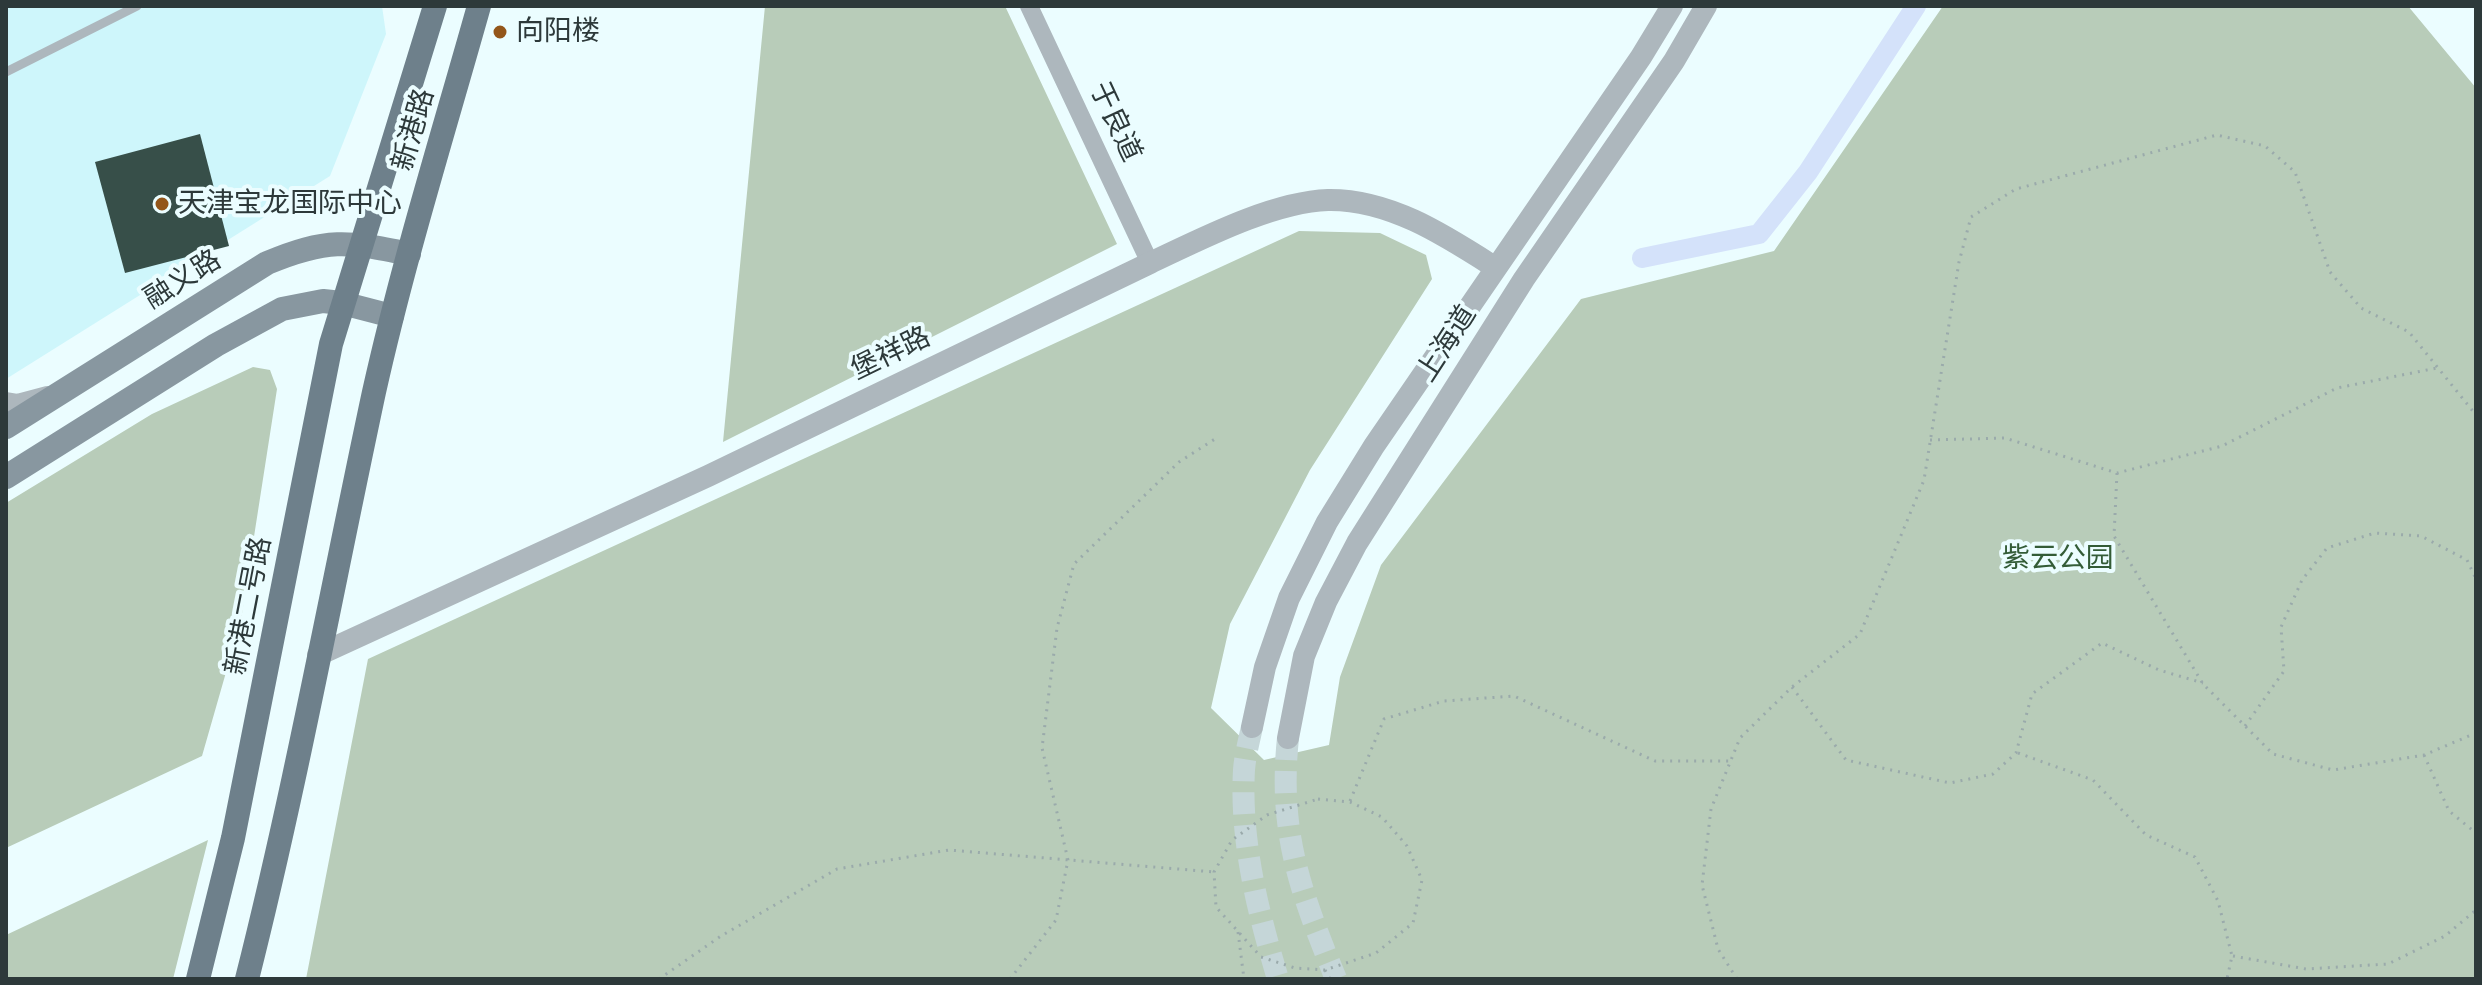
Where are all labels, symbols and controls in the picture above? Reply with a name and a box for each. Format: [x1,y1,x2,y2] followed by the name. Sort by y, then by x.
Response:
[516,15,600,49] place label: 向阳楼
[491,23,509,41] marker: 向阳楼
[1082,77,1148,167] street label: 于良道
[386,85,442,175] street label: 新港路
[178,187,402,221] place label: 天津宝龙国际中心
[153,195,171,213] marker: 天津宝龙国际中心
[138,243,228,317] street label: 融义路
[1410,300,1484,388] street label: 上海道
[846,320,936,388] street label: 堡祥路
[219,534,279,678] street label: 新港二号路
[2002,542,2114,576] park label: 紫云公园

